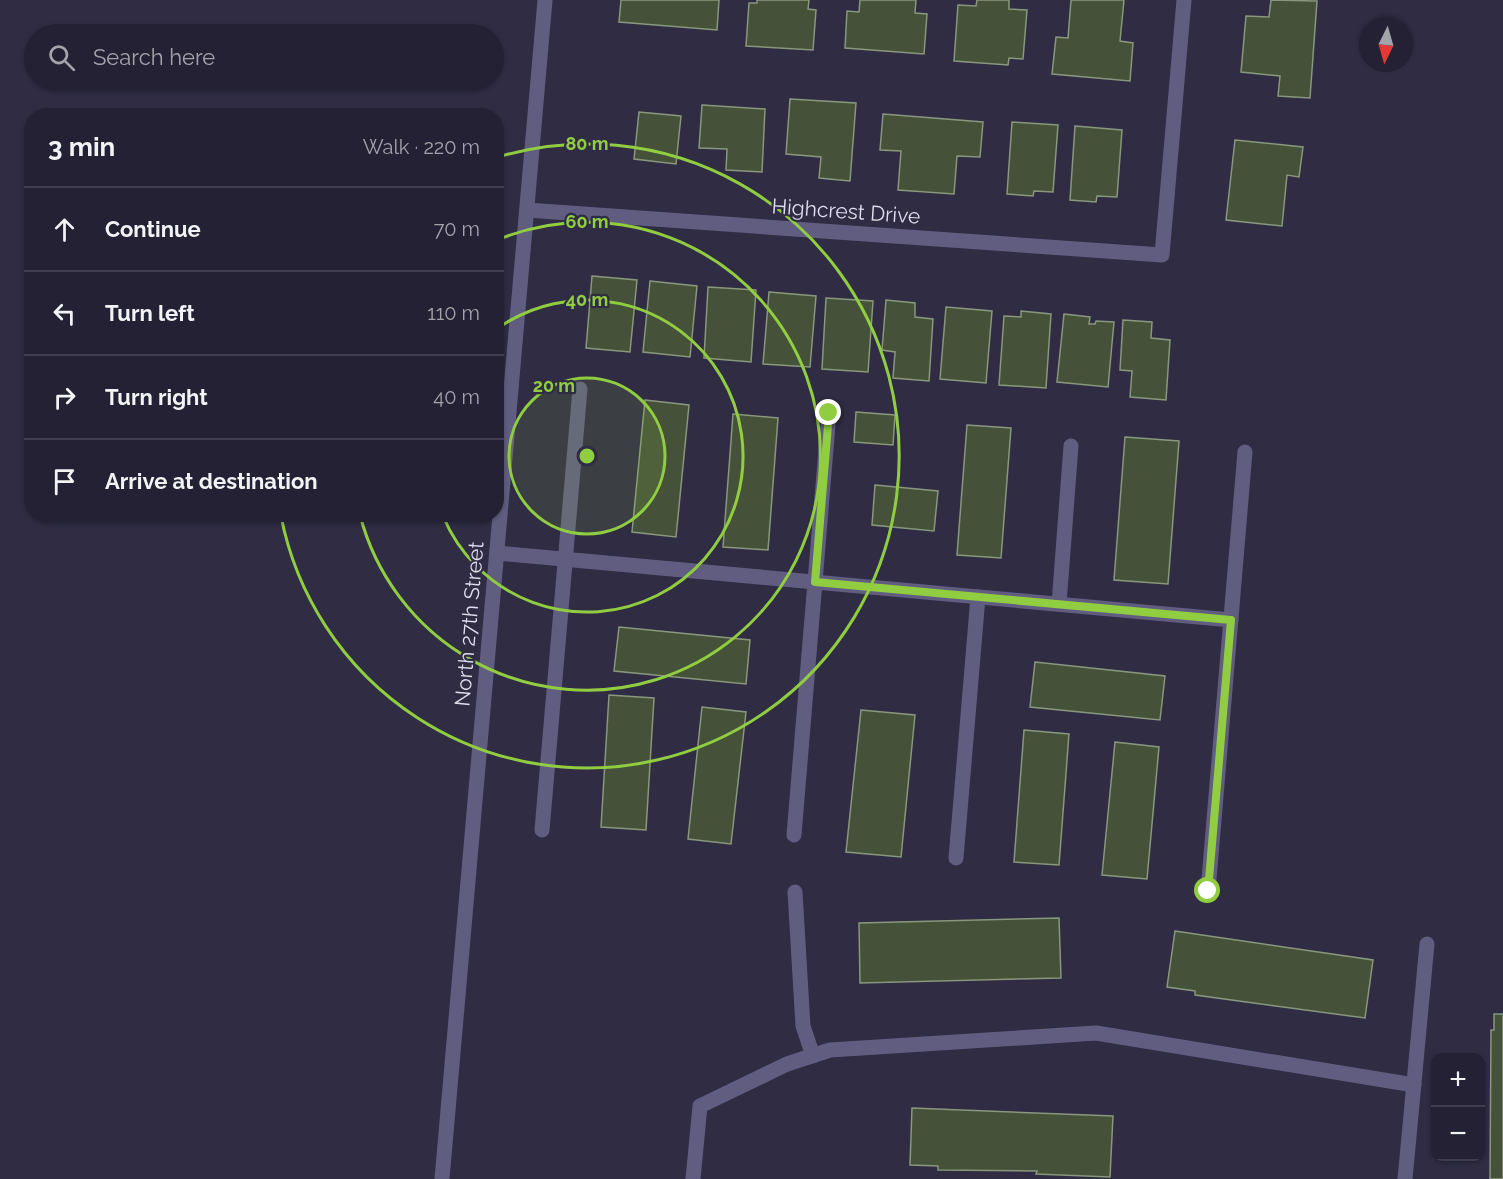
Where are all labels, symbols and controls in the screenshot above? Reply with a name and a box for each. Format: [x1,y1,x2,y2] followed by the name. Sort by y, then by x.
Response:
[1359,18,1413,72] north arrow
[24,24,504,90] search box
[45,41,78,74] icon: search
[93,44,215,70] text: Search here
[48,132,115,162] text: 3 min
[565,133,609,154] text: 80 m
[363,135,480,159] text: Walk · 220 m
[771,193,921,229] street label: Highcrest Drive
[565,211,609,232] text: 60 m
[48,213,81,246] icon: ahead
[105,216,201,242] text: Continue
[434,217,480,241] text: 70 m
[566,289,608,310] text: 40 m
[48,297,81,330] icon: left
[105,300,195,326] text: Turn left
[427,301,480,325] text: 110 m
[533,375,575,396] text: 20 m
[48,381,81,414] icon: right
[105,384,208,410] text: Turn right
[433,385,480,409] text: 40 m
[815,399,841,425] route end
[577,446,597,466] centre of rings
[48,465,81,498] icon: arrive
[105,468,318,494] text: Arrive at destination
[449,540,489,708] street label: North 27th Street
[1194,877,1220,903] route start
[1431,1053,1485,1161] map controls
[1431,1053,1485,1107] button: +
[1431,1107,1485,1161] button: −

